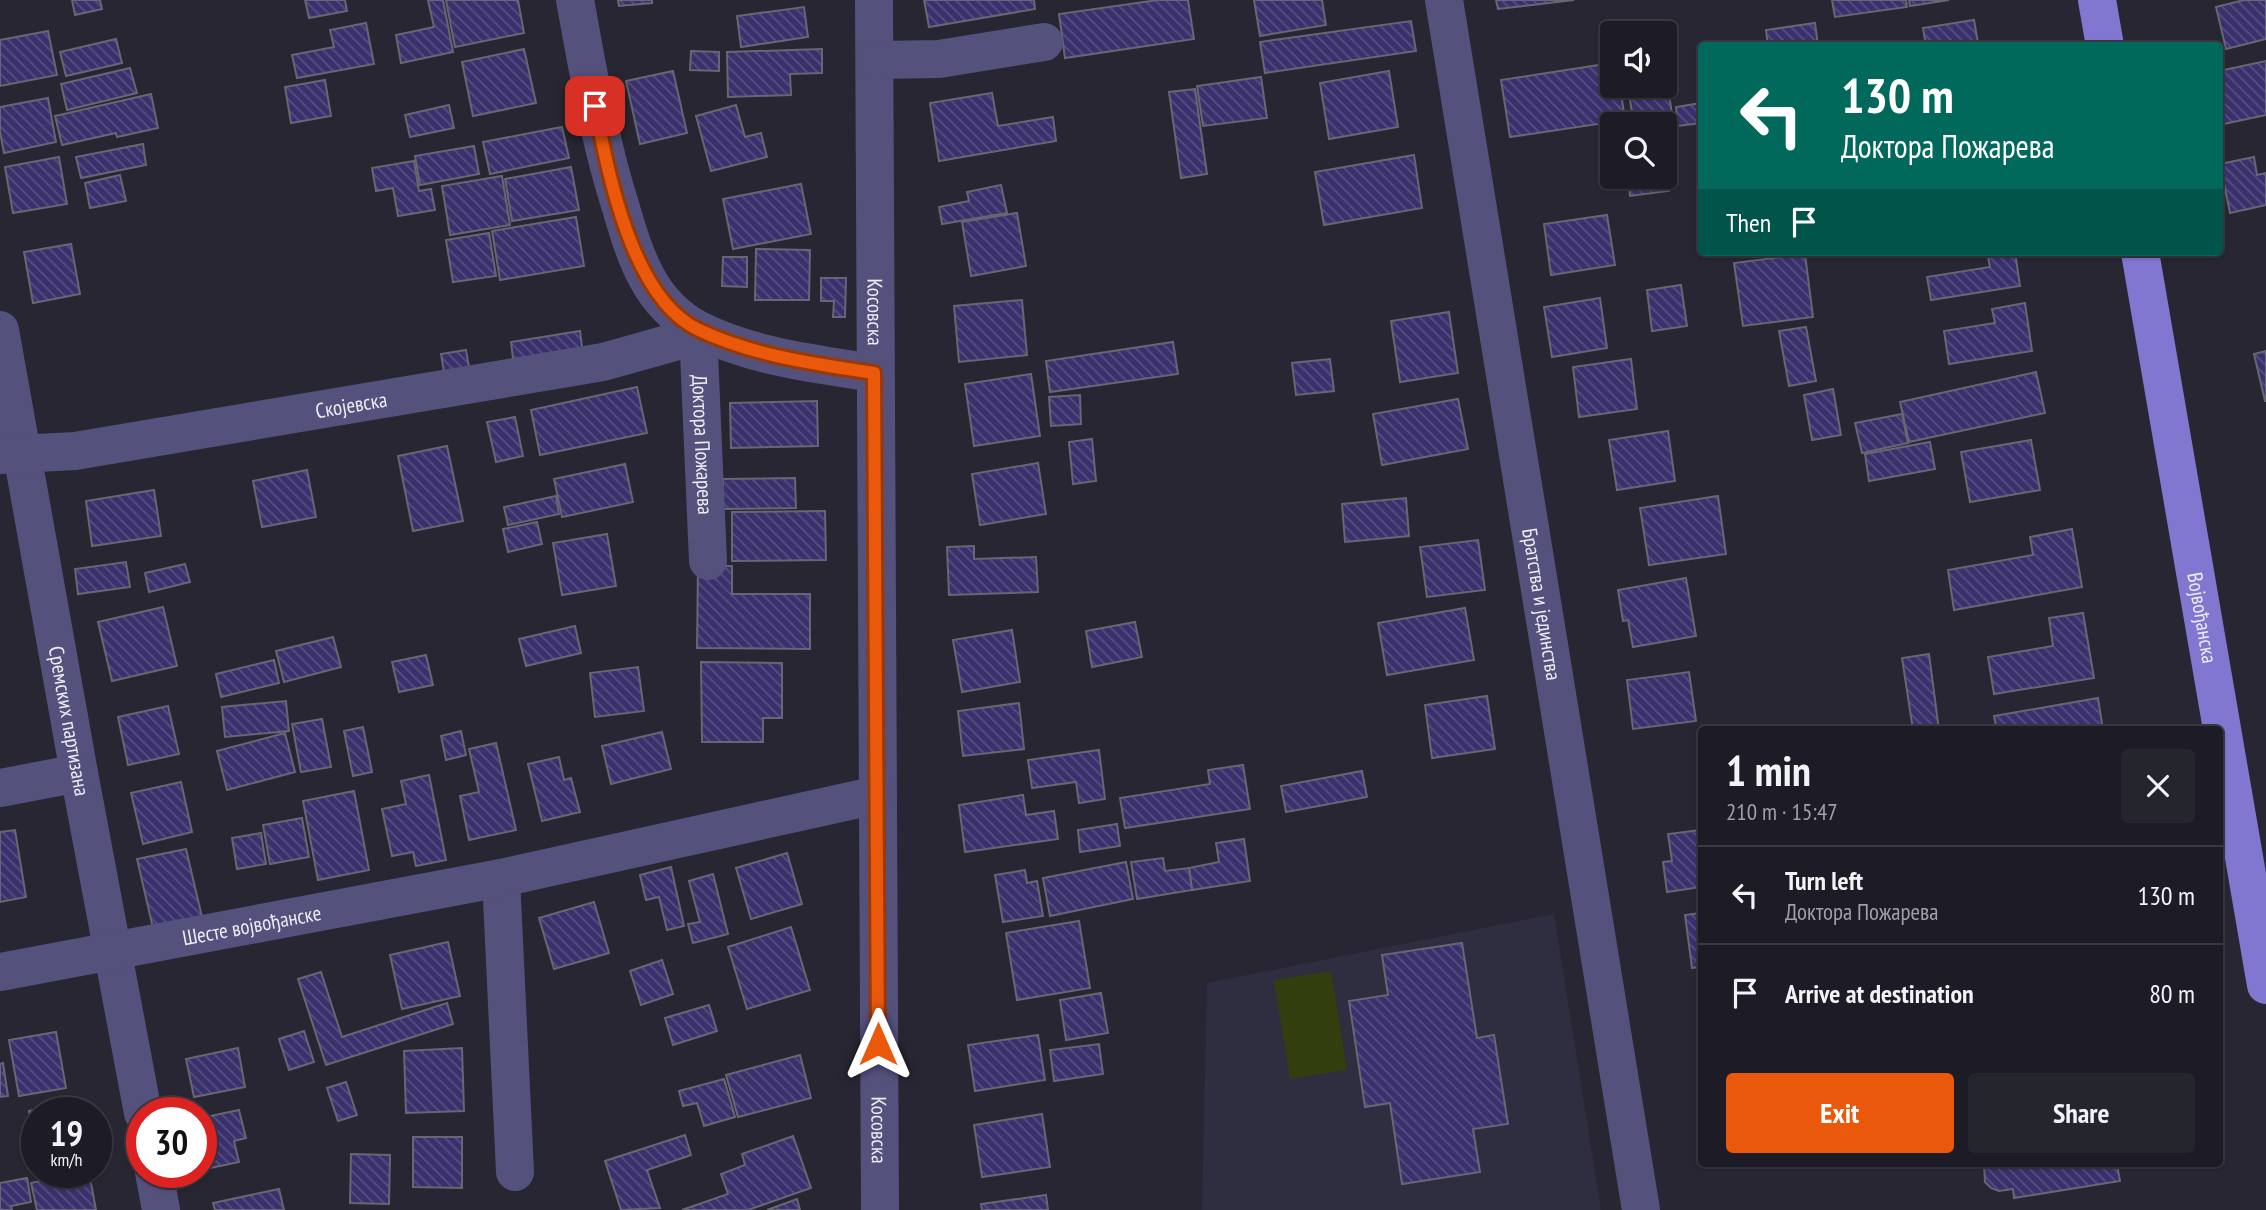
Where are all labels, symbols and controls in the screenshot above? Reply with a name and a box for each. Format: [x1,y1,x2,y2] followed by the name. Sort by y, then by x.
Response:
[1600,21,1677,189] map controls
[1600,21,1677,98] button: sound
[1841,63,1954,127] text: 130 m
[1726,70,1817,161] icon: left
[565,76,625,136] pin
[576,87,614,125] icon: arrive
[1600,112,1677,189] button: search
[1841,125,2055,167] text: Доктора Пожарева
[1785,203,1823,241] icon: arrive
[1726,206,1771,239] text: Then
[862,278,889,346] street label: Косовска
[686,374,719,515] street label: Доктора Пожарева
[313,385,389,424] street label: Скојевска
[1517,526,1568,682] street label: Братства и јединства
[2182,570,2224,665] street label: Војвођанска
[43,644,96,798] street label: Сремских партизана
[1726,743,1811,798] text: 1 min
[2121,749,2195,823] button: close
[1726,797,1838,826] text: 210 m · 15:47
[1785,864,1863,897] text: Turn left
[1726,876,1764,914] icon: left
[2137,879,2195,912] text: 130 m
[1785,897,1938,926] text: Доктора Пожарева
[180,899,323,951] street label: Шесте војвођанске
[1726,974,1764,1012] icon: arrive
[1785,977,1974,1010] text: Arrive at destination
[2149,977,2195,1010] text: 80 m
[841,1007,915,1081] position arrow
[1726,1073,1954,1153] button: Exit
[1968,1073,2195,1153] button: Share
[866,1096,893,1164] street label: Косовска
[126,1097,217,1188] speed limit sign: 30
[50,1110,83,1156] text: 19
[51,1148,82,1171] text: km/h

